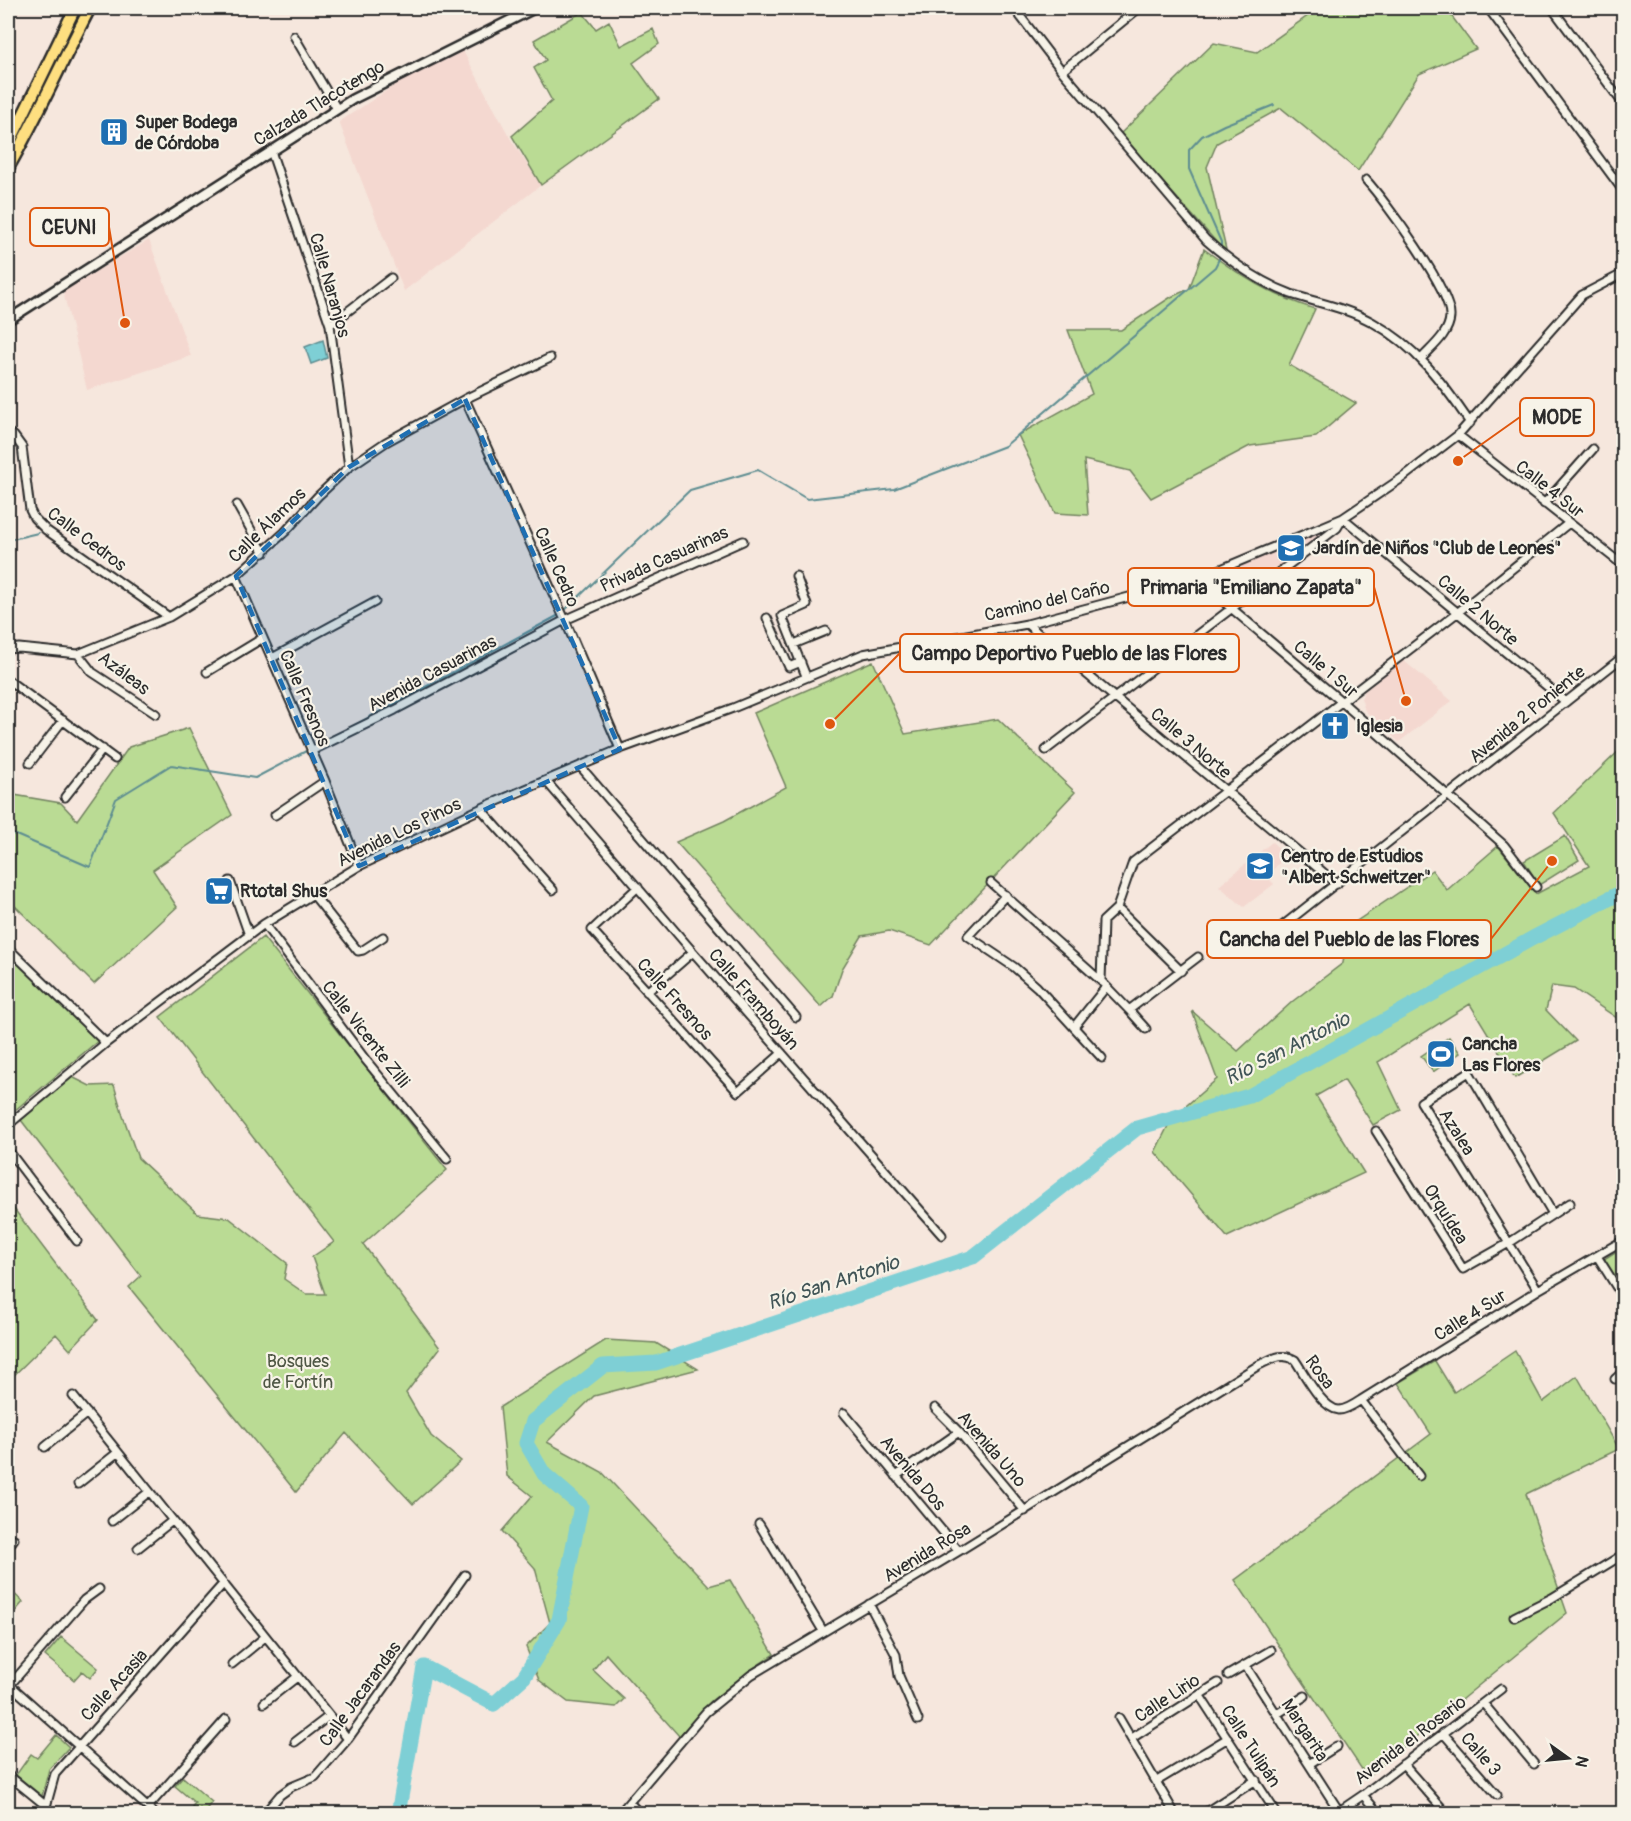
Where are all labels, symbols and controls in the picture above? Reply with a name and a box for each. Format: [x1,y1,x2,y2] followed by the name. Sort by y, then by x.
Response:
[250,55,389,152] street label: Calzada Tlacotengo
[135,111,238,155] place label: Super Bodega de Córdoba
[98,116,130,148] building icon: Super Bodega de Córdoba
[30,208,109,246] callout: CEUNI
[41,215,97,240] text: CEUNI
[304,230,355,340] street label: Calle Naranjos
[1520,398,1594,436] callout: MODE
[1532,405,1583,430] text: MODE
[1511,455,1589,524] street label: Calle 4 Sur
[224,483,311,568] street label: Calle Álamos
[42,502,131,577] street label: Calle Cedros
[597,521,732,598] street label: Privada Casuarinas
[529,524,585,611] street label: Calle Cedro
[1275,532,1307,564] school or university icon: Jardín de Niños "Club de Leones"
[1312,537,1561,560] place label: Jardín de Niños "Club de Leones"
[1128,568,1374,606] callout: Primaria "Emiliano Zapata"
[1432,570,1523,651] street label: Calle 2 Norte
[1140,575,1362,600] text: Primaria "Emiliano Zapata"
[982,576,1112,627] street label: Camino del Caño
[364,630,500,717] street label: Avenida Casuarinas
[900,634,1239,672] callout: Campo Deportivo Pueblo de las Flores
[1289,636,1363,704] street label: Calle 1 Sur
[911,641,1227,666] text: Campo Deportivo Pueblo de las Flores
[93,646,154,700] street label: Azáleas
[274,646,335,750] street label: Calle Fresnos
[1464,660,1590,768] street label: Avenida 2 Poniente
[1145,703,1236,784] street label: Calle 3 Norte
[1319,710,1351,742] church icon: Iglesia
[1356,715,1404,738] place label: Iglesia
[334,793,465,872] street label: Avenida Los Pinos
[1281,845,1431,889] place label: Centro de Estudios "Albert Schweitzer"
[1244,850,1276,882] school or university icon: Centro de Estudios "Albert Schweitzer"
[203,875,235,907] supermarket icon: Rtotal Shus
[240,880,328,903] place label: Rtotal Shus
[1207,920,1491,958] callout: Cancha del Pueblo de las Flores
[1219,927,1479,952] text: Cancha del Pueblo de las Flores
[703,944,804,1055] street label: Calle Framboyán
[632,953,718,1045] street label: Calle Fresnos
[317,976,415,1093] street label: Calle Vicente Zilli
[1221,1006,1355,1091] water label: Río San Antonio
[1462,1033,1541,1077] place label: Cancha Las Flores
[1425,1038,1457,1070] sports icon: Cancha Las Flores
[1433,1105,1480,1160] street label: Azalea
[1418,1180,1473,1249] street label: Orquídea
[764,1249,903,1315] water label: Río San Antonio
[1430,1284,1511,1347] street label: Calle 4 Sur
[263,1350,333,1394] park label: Bosques de Fortín
[1300,1351,1340,1394] street label: Rosa
[952,1406,1031,1493] street label: Avenida Uno
[875,1431,951,1515] street label: Avenida Dos
[879,1517,975,1588] street label: Avenida Rosa
[314,1637,406,1752] street label: Calle Jacarandas
[76,1644,153,1726] street label: Calle Acasia
[1130,1669,1205,1728] street label: Calle Lirio
[1350,1691,1471,1790] street label: Avenida el Rosario
[1276,1694,1333,1766] street label: Margarita
[1215,1701,1286,1792] street label: Calle Tulipán
[1455,1728,1506,1781] street label: Calle 3
[1538,1728,1598,1788] north arrow
[1570,1754,1593,1770] text: N

